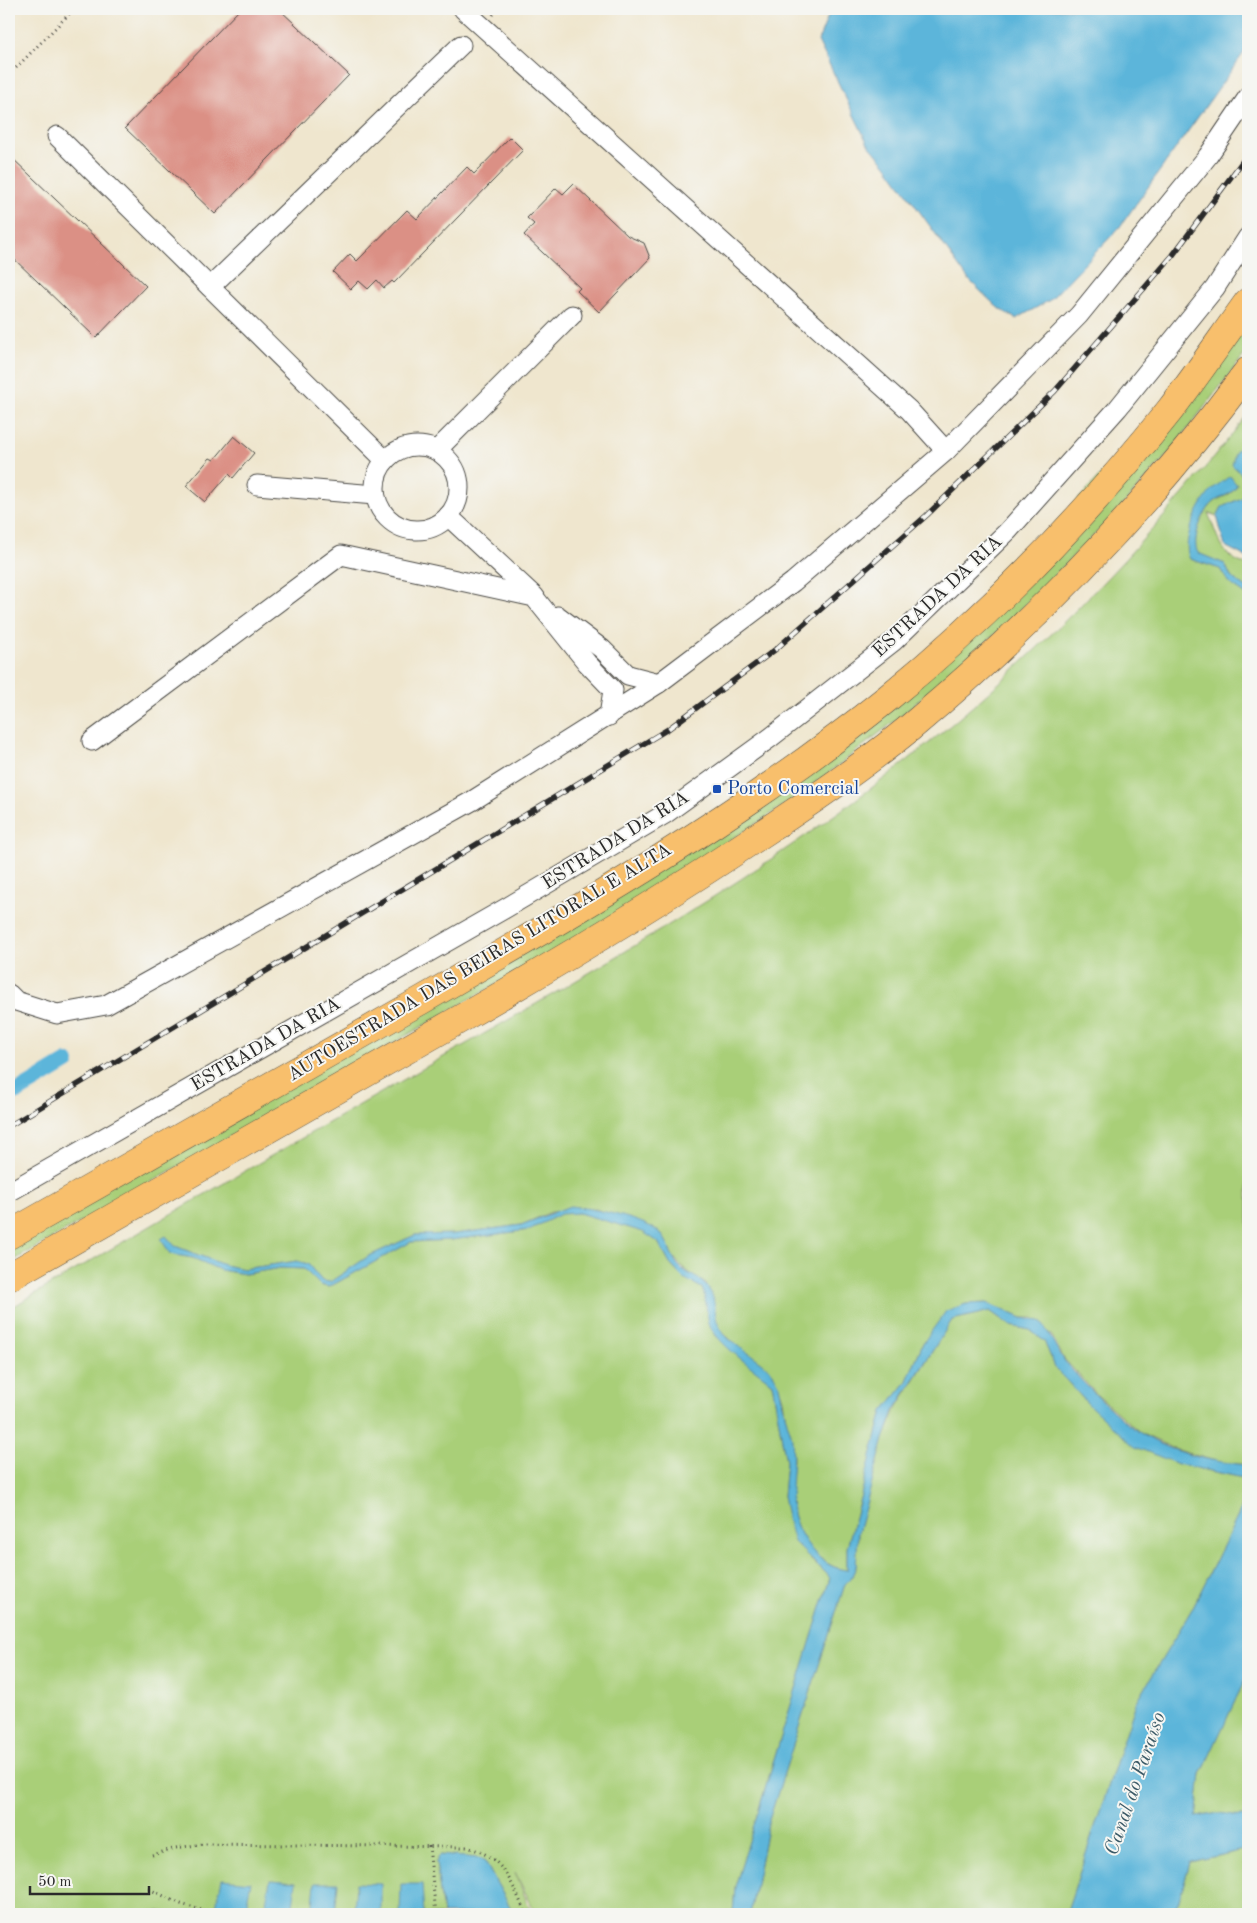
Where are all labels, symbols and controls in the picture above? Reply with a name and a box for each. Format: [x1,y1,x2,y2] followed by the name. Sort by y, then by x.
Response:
[870,532,1007,662] street label: ESTRADA DA RIA
[727,780,859,799] place label: Porto Comercial
[711,783,723,795] marker: Porto Comercial
[539,788,693,894] street label: ESTRADA DA RIA
[285,840,676,1086] street label: AUTOESTRADA DAS BEIRAS LITORAL E ALTA
[188,994,344,1095] street label: ESTRADA DA RIA
[1102,1710,1170,1858] water label: Canal do Paraíso
[30,1863,149,1895] scale bar
[38,1875,72,1890] text: 50 m

